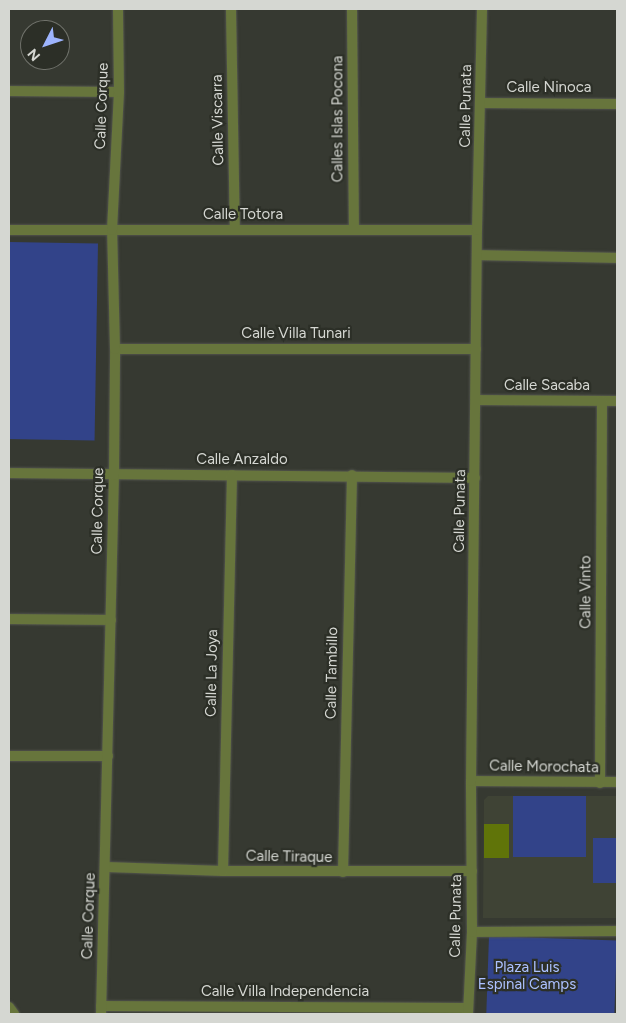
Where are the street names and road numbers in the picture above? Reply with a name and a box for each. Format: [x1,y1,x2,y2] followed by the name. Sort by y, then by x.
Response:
[329,56,347,182] street label: Calles Islas Pocona
[91,62,113,150] street label: Calle Corque
[456,64,476,148] street label: Calle Punata
[208,74,228,166] street label: Calle Viscarra
[507,79,591,97] street label: Calle Ninoca
[203,206,283,224] street label: Calle Totora
[241,325,351,343] street label: Calle Villa Tunari
[504,377,590,395] street label: Calle Sacaba
[196,451,288,469] street label: Calle Anzaldo
[88,467,108,555] street label: Calle Corque
[450,469,470,553] street label: Calle Punata
[577,555,595,629] street label: Calle Vinto
[322,627,342,719] street label: Calle Tambillo
[202,629,222,717] street label: Calle La Joya
[489,757,599,777] street label: Calle Morochata
[246,847,332,867] street label: Calle Tiraque
[78,872,100,960] street label: Calle Corque
[446,874,466,958] street label: Calle Punata
[201,983,369,1001] street label: Calle Villa Independencia

